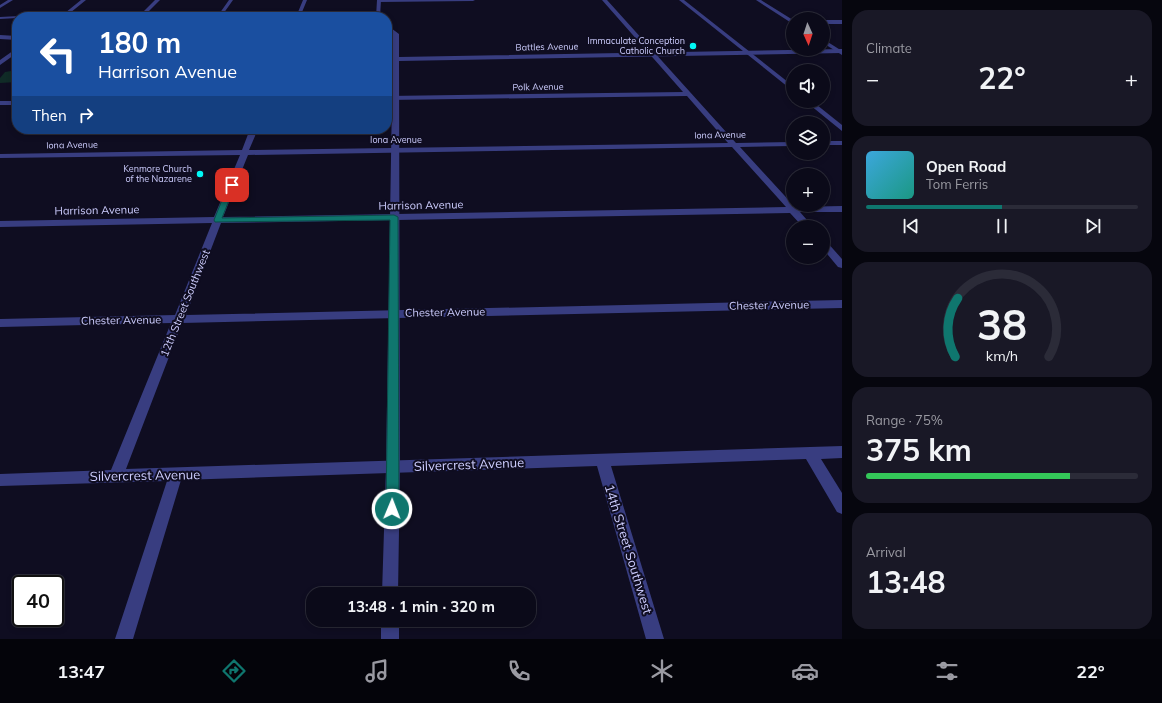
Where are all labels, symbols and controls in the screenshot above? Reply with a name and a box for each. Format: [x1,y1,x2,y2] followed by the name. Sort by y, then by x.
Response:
[786,12,830,56] north arrow
[786,12,830,264] map controls
[98,25,181,60] text: 180 m
[32,28,84,80] icon: left
[587,35,685,56] place label: Immaculate Conception Catholic Church
[515,40,579,53] street label: Battles Avenue
[866,40,912,56] text: Climate
[688,41,698,51] marker: Immaculate Conception Catholic Church
[978,59,1026,97] text: 22°
[98,60,237,83] text: Harrison Avenue
[786,64,830,108] button: sound
[866,65,879,93] text: −
[1125,65,1138,93] text: +
[512,81,564,92] street label: Polk Avenue
[75,104,97,126] icon: right
[32,106,67,125] text: Then
[786,116,830,160] button: layers
[694,129,746,140] street label: Iona Avenue
[370,134,422,145] street label: Iona Avenue
[46,139,98,150] street label: Iona Avenue
[926,157,1006,176] text: Open Road
[123,163,192,184] place label: Kenmore Church of the Nazarene
[215,168,249,202] pin
[786,168,830,212] button: +
[195,169,205,179] marker: Kenmore Church of the Nazarene
[221,174,243,196] icon: arrive
[926,176,988,192] text: Tom Ferris
[378,197,464,213] street label: Harrison Avenue
[54,202,140,218] street label: Harrison Avenue
[900,215,922,237] icon: previous
[991,215,1013,237] icon: pause
[1082,215,1104,237] icon: next
[786,220,830,264] button: −
[157,247,213,359] street label: 12th Street Southwest
[729,297,809,313] street label: Chester Avenue
[977,298,1027,350] text: 38
[405,304,485,320] street label: Chester Avenue
[81,312,161,328] street label: Chester Avenue
[986,347,1018,365] text: km/h
[866,412,943,428] text: Range · 75%
[866,431,972,469] text: 375 km
[413,454,525,474] street label: Silvercrest Avenue
[90,466,200,484] street label: Silvercrest Avenue
[602,482,656,616] street label: 14th Street Southwest
[371,488,413,530] position arrow
[866,544,906,560] text: Arrival
[866,563,945,601] text: 13:48
[12,575,64,627] speed limit sign: 40
[347,597,495,616] text: 13:48 · 1 min · 320 m
[220,657,248,685] icon: directions
[363,657,391,685] icon: music
[505,657,533,685] icon: phone
[648,657,676,685] icon: climate
[791,657,819,685] icon: car
[933,657,961,685] icon: filters
[57,660,105,683] text: 13:47
[1076,660,1105,683] text: 22°

